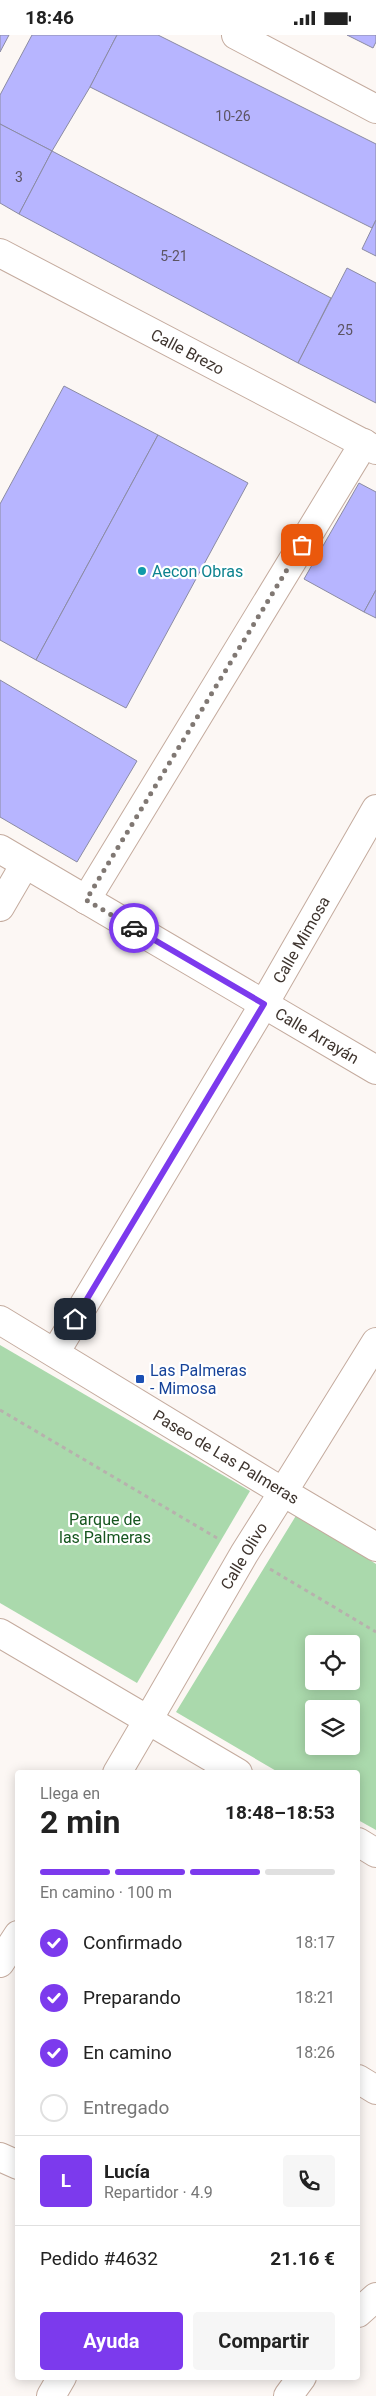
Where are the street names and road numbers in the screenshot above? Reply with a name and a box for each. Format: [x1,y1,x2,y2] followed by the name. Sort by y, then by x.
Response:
[148,324,228,378] street label: Calle Brezo
[268,893,333,987] street label: Calle Mimosa
[272,1003,363,1067] street label: Calle Arrayán
[150,1406,302,1508] street label: Paseo de Las Palmeras
[217,1519,271,1593] street label: Calle Olivo

